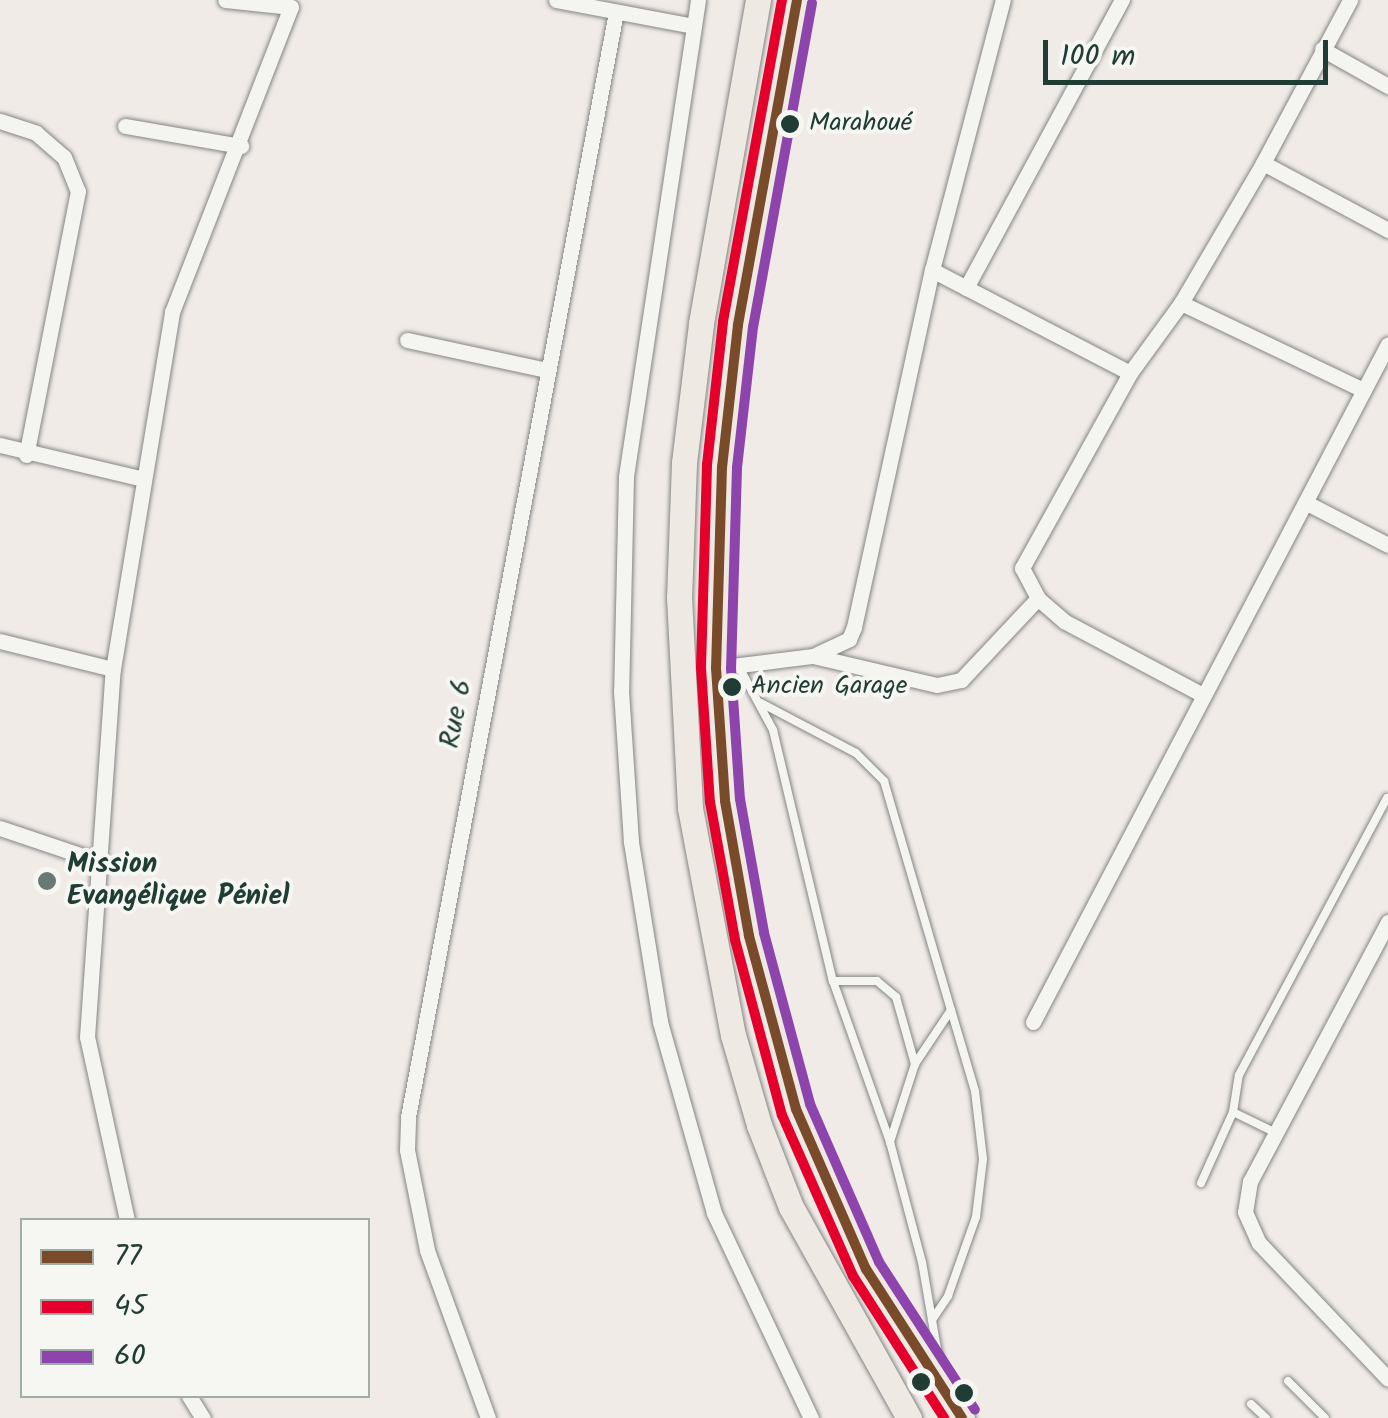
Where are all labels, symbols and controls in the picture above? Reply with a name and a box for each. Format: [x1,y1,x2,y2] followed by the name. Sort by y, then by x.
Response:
[1048,20,1333,82] scale bar
[1060,33,1135,81] text: 100 m
[809,108,912,140] place label: Marahoué
[780,114,800,134] marker: Marahoué
[751,671,907,703] place label: Ancien Garage
[434,677,480,751] street label: Rue 6
[722,677,742,697] marker: Ancien Garage
[67,848,290,914] place label: Mission Evangélique Péniel
[36,870,58,892] marker: Mission Evangélique Péniel
[20,1218,370,1398] legend
[114,1233,142,1281] text: 77
[114,1283,147,1331] text: 45
[114,1333,146,1381] text: 60
[911,1372,931,1392] unlabelled marker
[954,1383,974,1403] unlabelled marker

